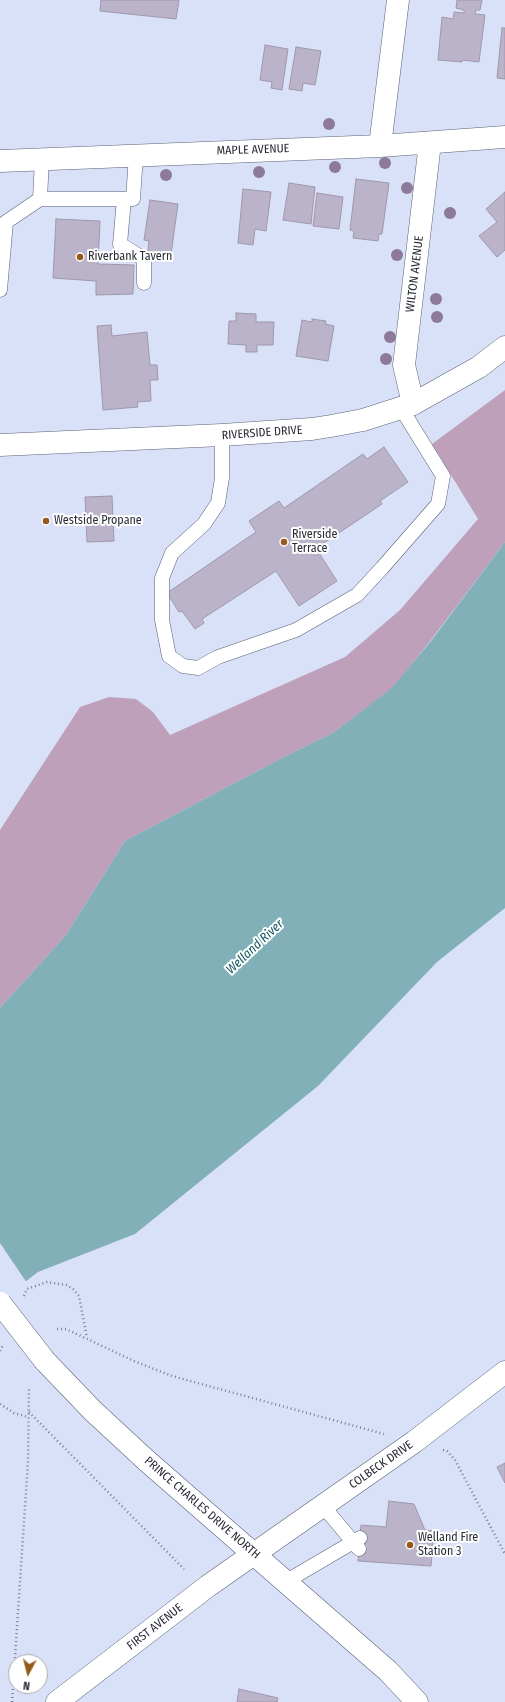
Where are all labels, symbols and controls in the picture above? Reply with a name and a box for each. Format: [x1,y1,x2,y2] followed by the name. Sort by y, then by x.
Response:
[216,142,290,158] street label: MAPLE AVENUE
[403,235,427,313] street label: WILTON AVENUE
[88,250,172,264] place label: Riverbank Tavern
[75,252,85,262] marker: Riverbank Tavern
[221,423,303,443] street label: RIVERSIDE DRIVE
[54,514,142,528] place label: Westside Propane
[41,516,51,526] marker: Westside Propane
[292,528,337,556] place label: Riverside Terrace
[279,537,289,547] marker: Riverside Terrace
[223,917,287,977] water label: Welland River
[346,1438,416,1492] street label: COLBECK DRIVE
[141,1454,263,1562] street label: PRINCE CHARLES DRIVE NORTH
[418,1531,478,1559] place label: Welland Fire Station 3
[405,1540,415,1550] marker: Welland Fire Station 3
[124,1601,186,1653] street label: FIRST AVENUE
[8,1654,48,1694] north arrow
[23,1679,31,1692] text: N

